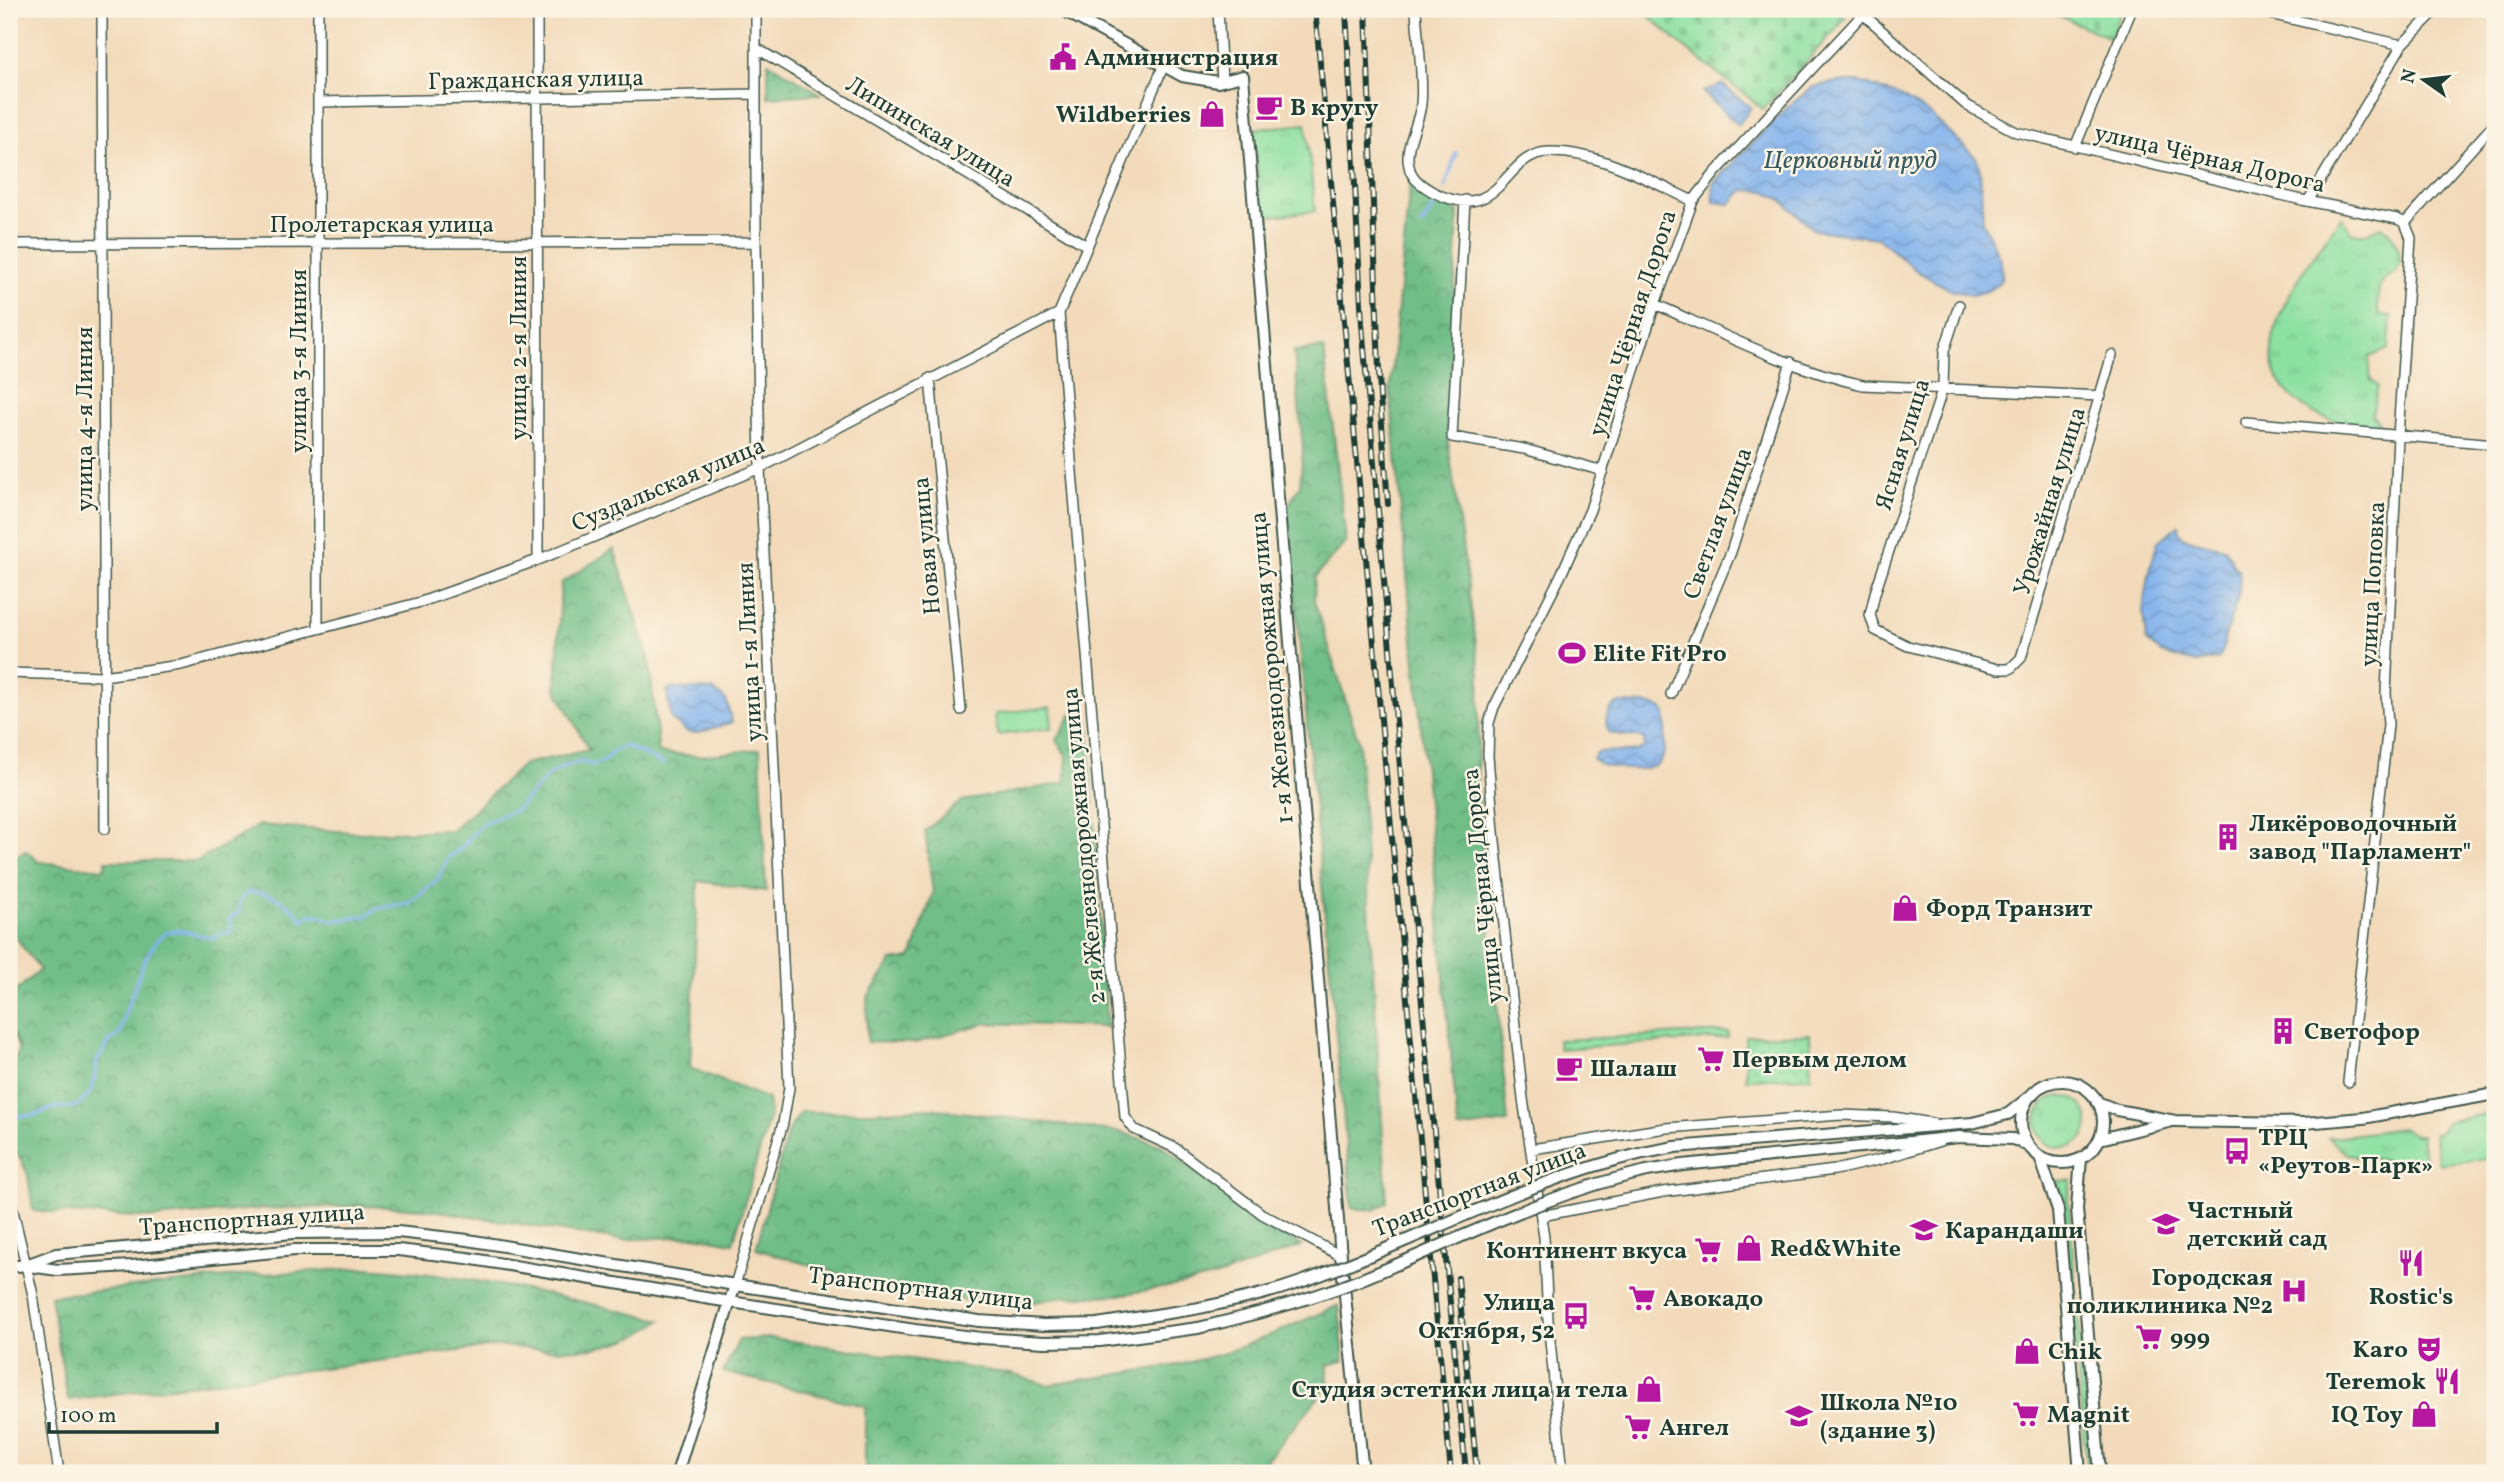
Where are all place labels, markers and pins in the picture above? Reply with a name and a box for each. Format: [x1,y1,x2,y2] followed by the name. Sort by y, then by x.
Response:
[1048,42,1078,72] public building icon: Администрация
[1084,42,1278,76] place label: Администрация
[1254,92,1284,122] cafe icon: В кругу
[1290,92,1379,126] place label: В кругу
[1056,99,1191,133] place label: Wildberries
[1197,99,1227,129] shop icon: Wildberries
[1557,638,1587,668] sports icon: Elite Fit Pro
[1593,638,1727,672] place label: Elite Fit Pro
[2249,808,2471,870] place label: Ликёроводочный завод "Парламент"
[2213,822,2243,852] building icon: Ликёроводочный завод "Парламент"
[1890,893,1920,923] shop icon: Форд Транзит
[1926,893,2093,927] place label: Форд Транзит
[2268,1016,2298,1046] building icon: Светофор
[2304,1016,2420,1050] place label: Светофор
[1696,1044,1726,1074] supermarket icon: Первым делом
[1732,1044,1907,1078] place label: Первым делом
[1554,1053,1584,1083] cafe icon: Шалаш
[1590,1053,1677,1087] place label: Шалаш
[2258,1122,2433,1184] place label: ТРЦ «Реутов-Парк»
[2222,1136,2252,1166] bus stop icon: ТРЦ «Реутов-Парк»
[2187,1195,2327,1257] place label: Частный детский сад
[2151,1209,2181,1239] school or university icon: Частный детский сад
[1909,1215,1939,1245] school or university icon: Карандаши
[1945,1215,2084,1249] place label: Карандаши
[1734,1233,1764,1263] shop icon: Red&White
[1770,1233,1901,1267] place label: Red&White
[1486,1235,1687,1269] place label: Континент вкуса
[1693,1235,1723,1265] supermarket icon: Континент вкуса
[2396,1248,2426,1278] restaurant icon: Rostic's
[2067,1262,2273,1324] place label: Городская поликлиника №2
[2279,1276,2309,1306] hospital icon: Городская поликлиника №2
[2369,1281,2453,1315] place label: Rostic's
[1627,1283,1657,1313] supermarket icon: Авокадо
[1663,1283,1763,1317] place label: Авокадо
[1418,1287,1555,1349] place label: Улица Октября, 52
[1561,1301,1591,1331] bus stop icon: Улица Октября, 52
[2134,1322,2164,1352] supermarket icon: 999
[2170,1322,2210,1356] place label: 999
[2352,1334,2408,1368] place label: Karo
[2414,1334,2444,1364] theatre icon: Karo
[2012,1336,2042,1366] shop icon: Chik
[2048,1336,2103,1370] place label: Chik
[2325,1366,2426,1400] place label: Teremok
[2432,1366,2462,1396] restaurant icon: Teremok
[1291,1374,1628,1408] place label: Студия эстетики лица и тела
[1634,1374,1664,1404] shop icon: Студия эстетики лица и тела
[1820,1387,1958,1449] place label: Школа №10 (здание 3)
[2011,1399,2041,1429] supermarket icon: Magnit
[2047,1399,2130,1433] place label: Magnit
[2331,1399,2404,1433] place label: IQ Toy
[2409,1399,2439,1429] shop icon: IQ Toy
[1784,1401,1814,1431] school or university icon: Школа №10 (здание 3)
[1623,1412,1653,1442] supermarket icon: Ангел
[1659,1412,1729,1446] place label: Ангел

